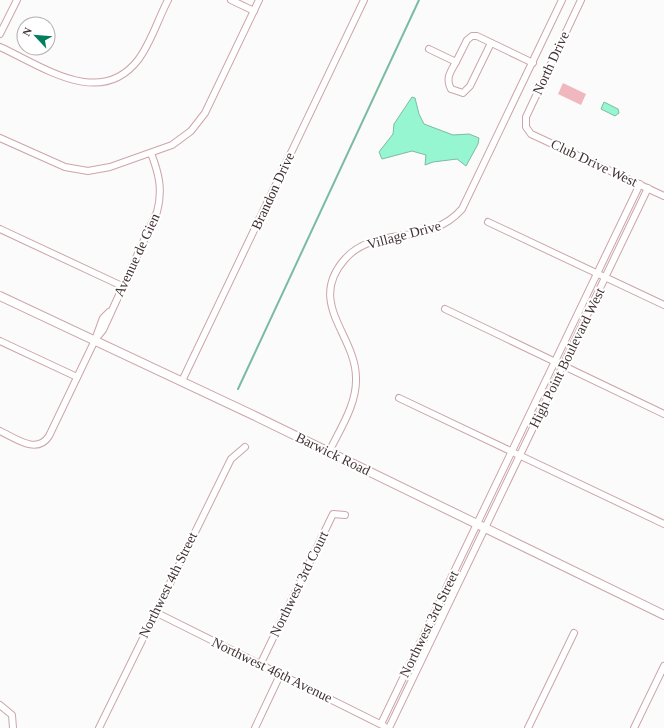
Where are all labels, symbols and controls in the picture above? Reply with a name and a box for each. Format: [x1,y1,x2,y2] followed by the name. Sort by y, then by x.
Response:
[16,16,56,56] north arrow
[20,25,34,38] text: N
[530,29,572,97] street label: North Drive
[548,136,640,190] street label: Club Drive West
[249,150,297,232] street label: Brandon Drive
[111,211,163,299] street label: Avenue de Gien
[365,218,443,252] street label: Village Drive
[527,286,607,430] street label: High Point Boulevard West
[294,430,372,478] street label: Barwick Road
[267,529,331,639] street label: Northwest 3rd Court
[136,530,200,640] street label: Northwest 4th Street
[397,568,461,680] street label: Northwest 3rd Street
[209,634,335,706] street label: Northwest 46th Avenue

